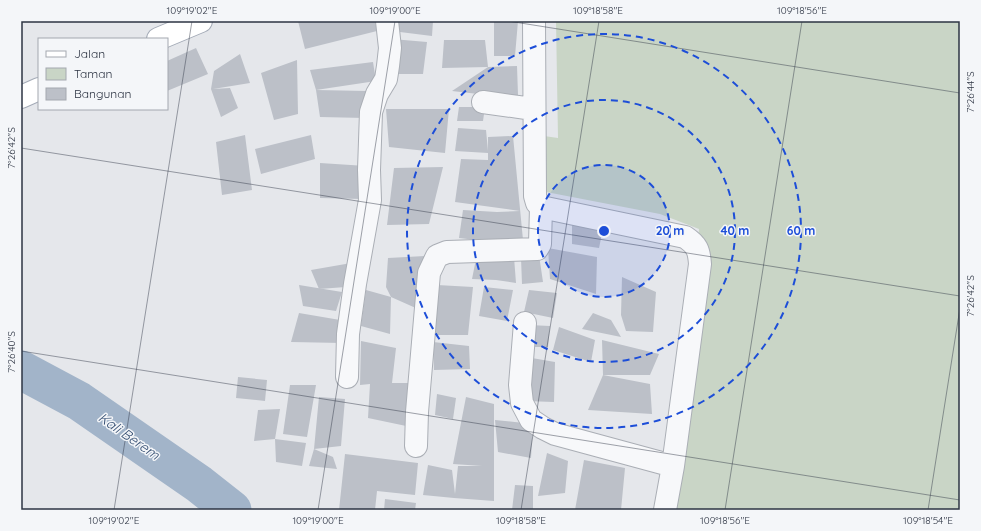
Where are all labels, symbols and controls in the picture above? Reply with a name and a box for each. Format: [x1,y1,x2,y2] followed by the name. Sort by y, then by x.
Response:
[167,4,218,17] text: 109°19'02"E
[369,4,421,17] text: 109°19'00"E
[573,4,623,17] text: 109°18'58"E
[777,4,827,17] text: 109°18'56"E
[38,38,168,110] legend
[74,46,105,61] text: Jalan
[74,66,112,81] text: Taman
[964,71,977,113] text: 7°26'44"S
[74,86,131,101] text: Bangunan
[5,127,18,169] text: 7°26'42"S
[656,223,684,238] text: 20 m
[721,223,749,238] text: 40 m
[787,223,815,238] text: 60 m
[597,224,611,238] centre of rings
[964,275,977,317] text: 7°26'42"S
[5,331,18,373] text: 7°26'40"S
[95,408,163,464] water label: Kali Berem
[89,514,140,527] text: 109°19'02"E
[292,514,344,527] text: 109°19'00"E
[496,514,546,527] text: 109°18'58"E
[700,514,750,527] text: 109°18'56"E
[903,514,953,527] text: 109°18'54"E

